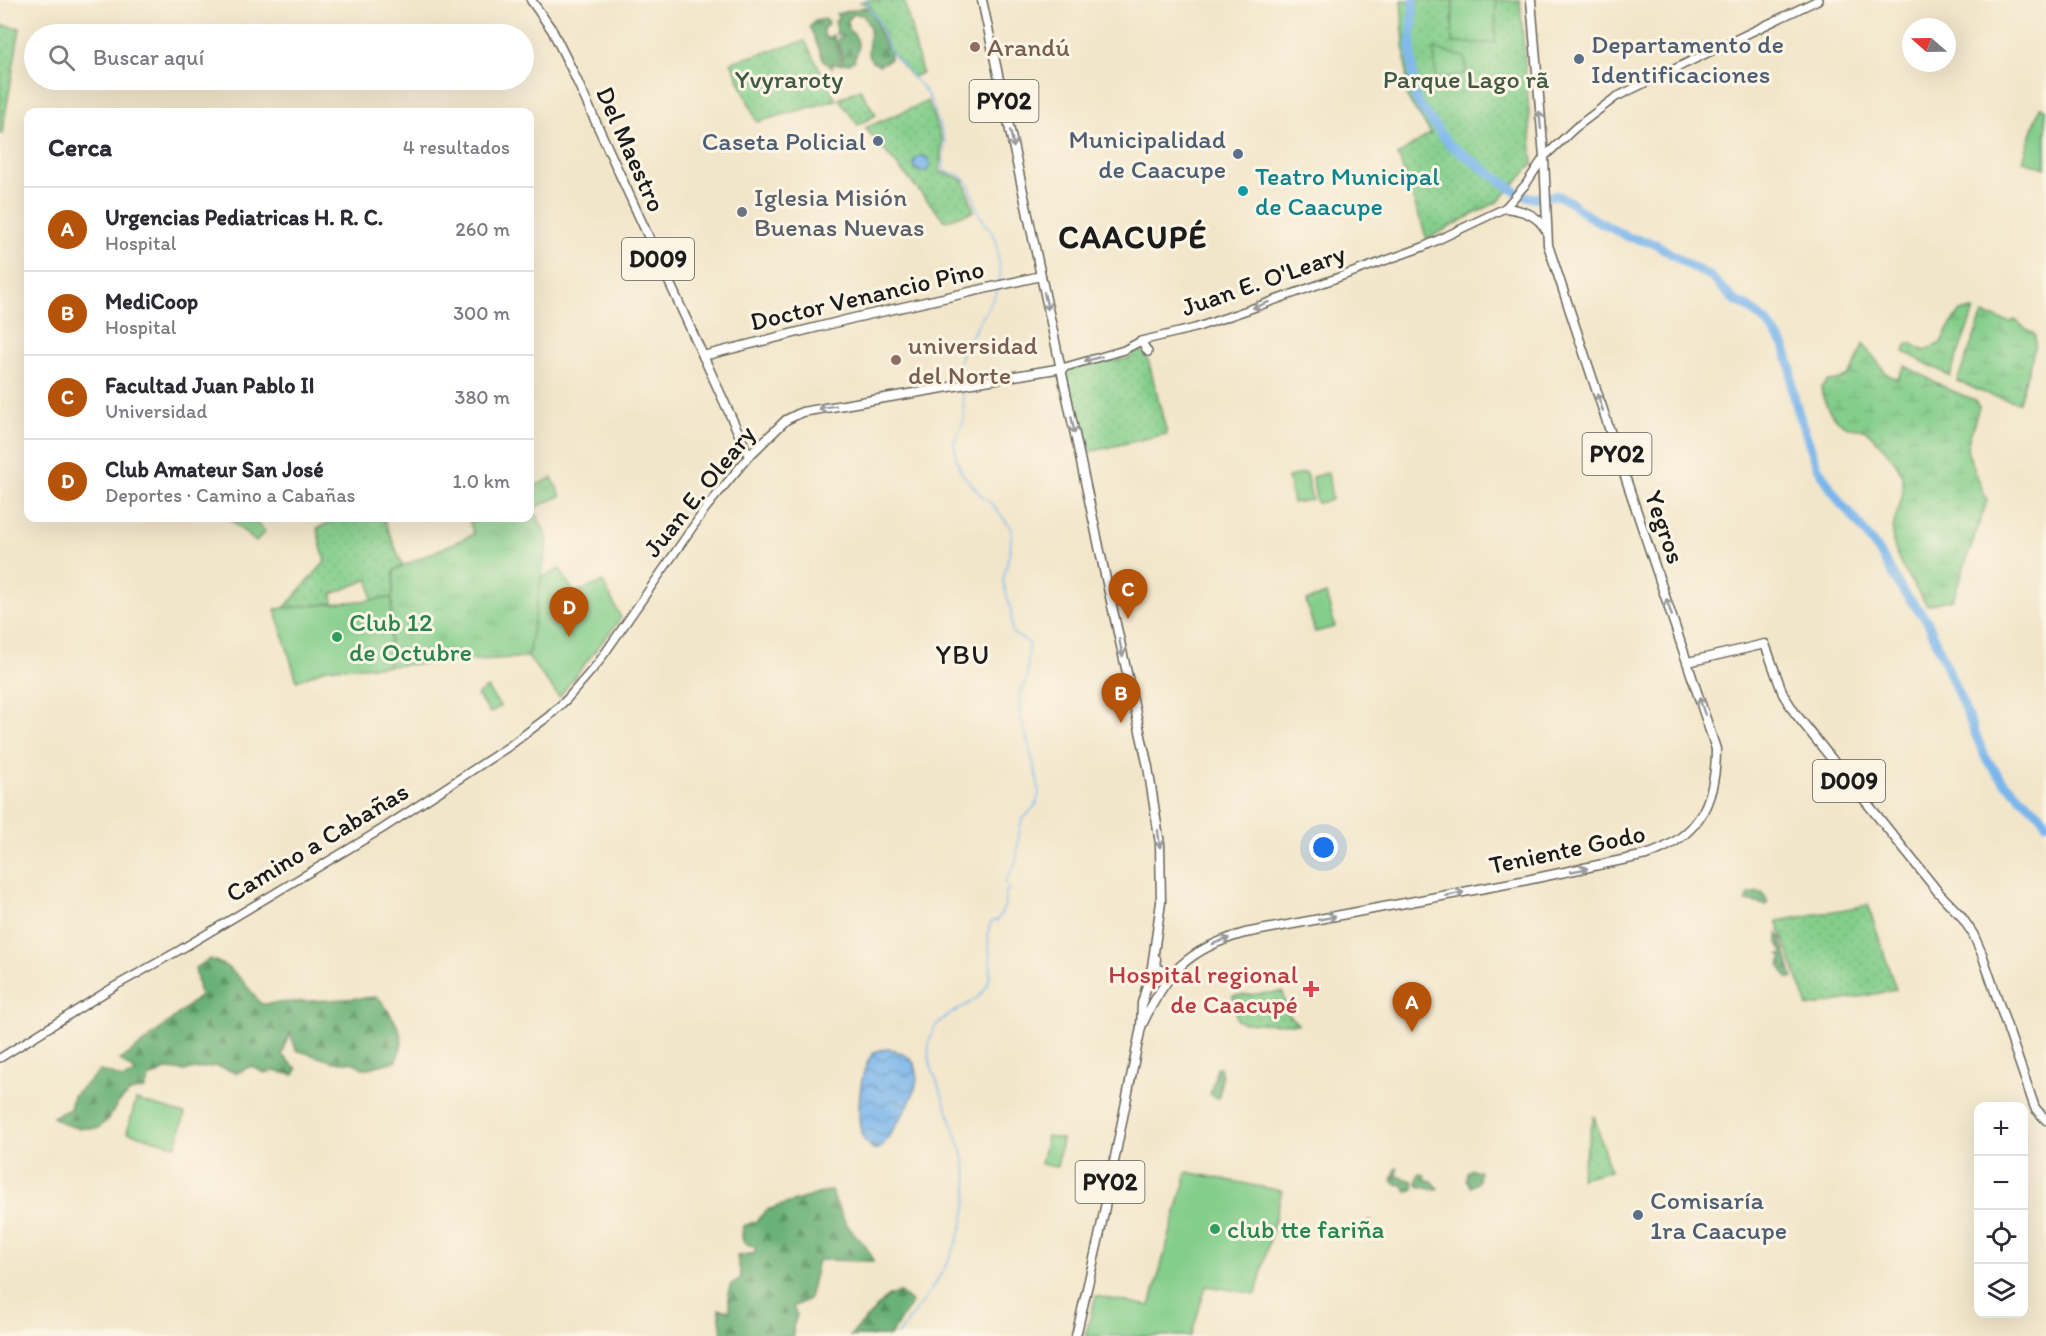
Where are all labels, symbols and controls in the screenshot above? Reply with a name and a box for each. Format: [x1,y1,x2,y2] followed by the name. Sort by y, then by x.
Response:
[1902,18,1956,72] north arrow
[24,24,534,90] search box
[1591,28,1784,90] place label: Departamento de Identificaciones
[987,31,1070,63] place label: Arandú
[968,40,982,54] marker: Arandú
[45,41,78,74] icon: search
[93,44,204,71] text: Buscar aquí
[1572,52,1586,66] marker: Departamento de Identificaciones
[735,63,843,95] park label: Yvyraroty
[1383,63,1550,95] park label: Parque Lago rã
[970,80,1038,122] road number: PY02
[589,81,673,217] street label: Del Maestro
[1534,110,1545,130] one-way arrow
[1069,123,1226,185] place label: Municipalidad de Caacupe
[702,125,866,157] place label: Caseta Policial
[1007,129,1018,149] one-way arrow
[48,131,112,163] text: Cerca
[871,134,885,148] marker: Caseta Policial
[403,135,510,159] text: 4 resultados
[1231,147,1245,161] marker: Municipalidad de Caacupe
[1255,160,1440,222] place label: Teatro Municipal de Caacupe
[754,181,925,243] place label: Iglesia Misión Buenas Nuevas
[1236,184,1250,198] marker: Teatro Municipal de Caacupe
[105,204,383,231] text: Urgencias Pediatricas H. R. C.
[735,205,749,219] marker: Iglesia Misión Buenas Nuevas
[61,217,74,241] text: A
[455,217,510,241] text: 260 m
[1058,218,1208,256] district label: CAACUPÉ
[105,231,177,255] text: Hospital
[1177,237,1349,323] street label: Juan E. O'Leary
[622,238,694,280] road number: D009
[747,253,987,337] street label: Doctor Venancio Pino
[105,288,198,315] text: MediCoop
[1041,291,1053,310] one-way arrow
[1252,300,1271,311] one-way arrow
[61,301,74,325] text: B
[453,301,510,325] text: 300 m
[105,315,177,339] text: Hospital
[908,329,1038,391] place label: universidad del Norte
[889,353,903,367] marker: universidad del Norte
[1083,354,1102,365] one-way arrow
[105,372,314,399] text: Facultad Juan Pablo II
[61,385,74,409] text: C
[455,385,510,409] text: 380 m
[1593,393,1604,412] one-way arrow
[105,399,207,423] text: Universidad
[817,402,837,413] one-way arrow
[1068,415,1079,434] one-way arrow
[636,419,762,563] street label: Juan E. Oleary
[1582,433,1652,475] road number: PY02
[105,456,324,483] text: Club Amateur San José
[61,469,74,493] text: D
[453,469,510,493] text: 1.0 km
[105,483,355,507] text: Deportes · Camino a Cabañas
[1638,486,1692,568] street label: Yegros
[1108,570,1148,619] pin: C
[550,588,588,637] pin: D
[1663,598,1674,617] one-way arrow
[349,606,472,668] place label: Club 12 de Octubre
[330,630,344,644] marker: Club 12 de Octubre
[935,638,991,671] district label: YBU
[1115,638,1127,657] one-way arrow
[1102,674,1140,723] pin: B
[1696,697,1707,716] one-way arrow
[1813,760,1885,802] road number: D009
[220,775,414,909] street label: Camino a Cabañas
[1486,817,1648,881] street label: Teniente Godo
[1153,829,1164,848] one-way arrow
[1309,833,1338,862] your location
[1569,864,1589,875] one-way arrow
[1444,888,1464,899] one-way arrow
[1317,912,1337,923] one-way arrow
[1211,935,1230,946] one-way arrow
[1108,958,1298,1020] place label: Hospital regional de Caacupé
[1302,980,1320,998] marker: Hospital regional de Caacupé
[1392,982,1432,1032] pin: A
[1974,1102,2028,1318] map controls
[1974,1102,2028,1156] button: +
[1974,1156,2028,1210] button: −
[1076,1161,1144,1203] road number: PY02
[1650,1184,1787,1246] place label: Comisaría 1ra Caacupe
[1631,1208,1645,1222] marker: Comisaría 1ra Caacupe
[1974,1210,2028,1264] button: locate
[1227,1213,1385,1245] place label: club tte fariña
[1208,1222,1222,1236] marker: club tte fariña
[1974,1264,2028,1318] button: layers

